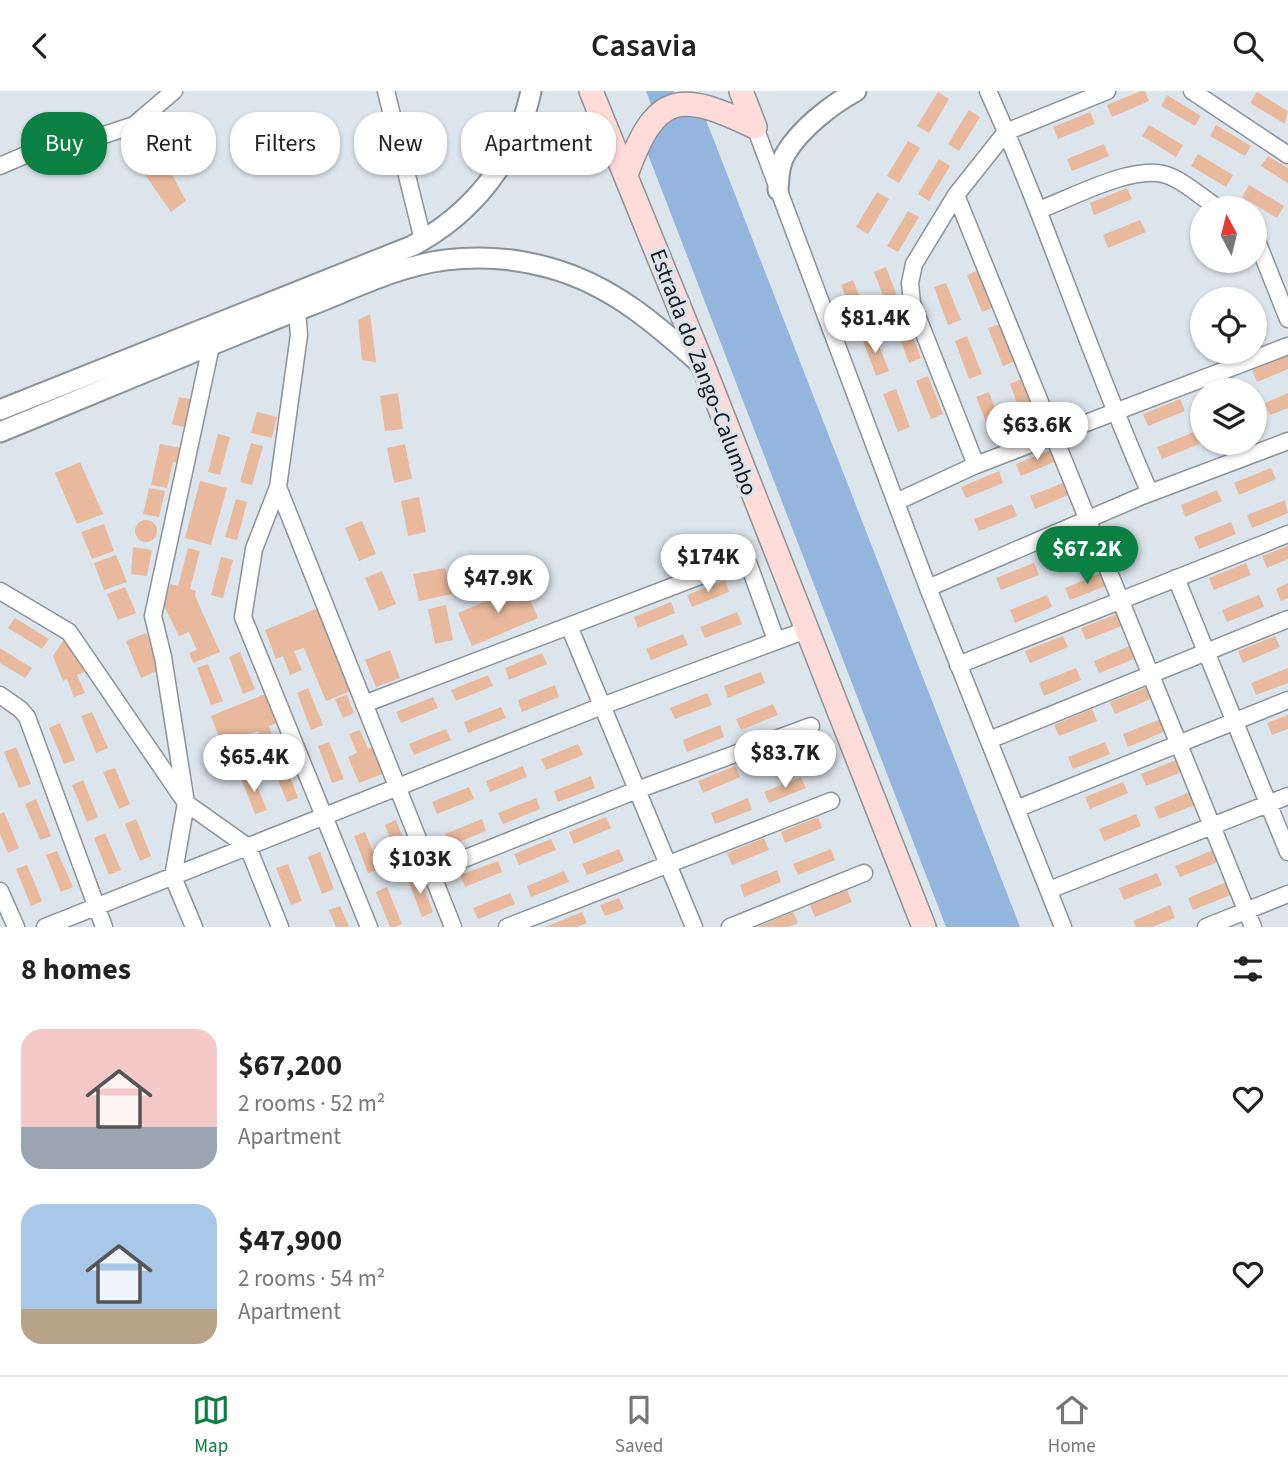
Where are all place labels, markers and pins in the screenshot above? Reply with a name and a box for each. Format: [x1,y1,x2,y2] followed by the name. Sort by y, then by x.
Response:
[818,295,932,355] pin: $81.4K
[980,403,1094,462] pin: $63.6K
[1030,526,1144,586] pin: $67.2K
[659,535,757,594] pin: $174K
[441,555,555,615] pin: $47.9K
[728,731,842,790] pin: $83.7K
[197,735,311,794] pin: $65.4K
[371,837,469,896] pin: $103K

